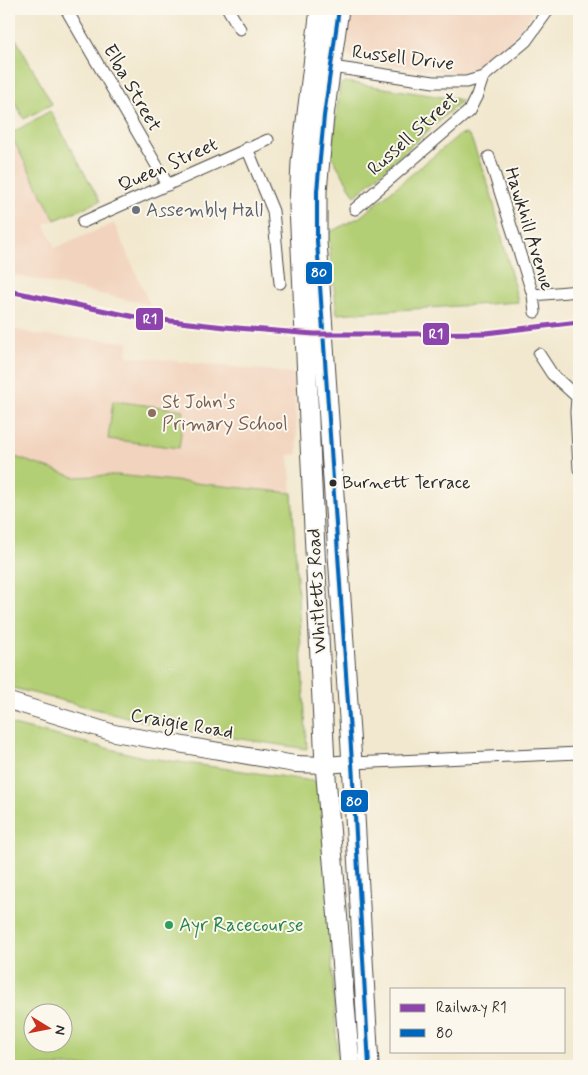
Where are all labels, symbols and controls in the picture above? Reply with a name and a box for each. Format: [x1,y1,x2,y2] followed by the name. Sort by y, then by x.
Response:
[351,39,455,77] street label: Russell Drive
[97,40,167,136] street label: Elba Street
[362,86,464,182] street label: Russell Street
[114,132,222,198] street label: Queen Street
[498,164,560,294] street label: Hawkhill Avenue
[146,198,263,223] place label: Assembly Hall
[130,204,142,216] marker: Assembly Hall
[305,261,333,285] line badge: 80
[311,264,327,282] text: 80
[135,307,164,331] line badge: R1
[143,310,157,328] text: R1
[422,322,450,346] line badge: R1
[429,325,443,343] text: R1
[162,390,288,437] place label: St John's Primary School
[146,407,158,419] marker: St John's Primary School
[342,471,471,495] place label: Burnett Terrace
[328,478,338,488] marker: Burnett Terrace
[301,528,333,654] street label: Whitletts Road
[128,703,235,747] street label: Craigie Road
[340,789,369,813] line badge: 80
[346,793,362,811] text: 80
[179,913,304,939] place label: Ayr Racecourse
[163,919,175,931] marker: Ayr Racecourse
[390,988,566,1052] legend
[436,998,507,1018] text: Railway R1
[22,1002,72,1052] north arrow
[50,1024,69,1036] text: N
[436,1024,453,1044] text: 80

